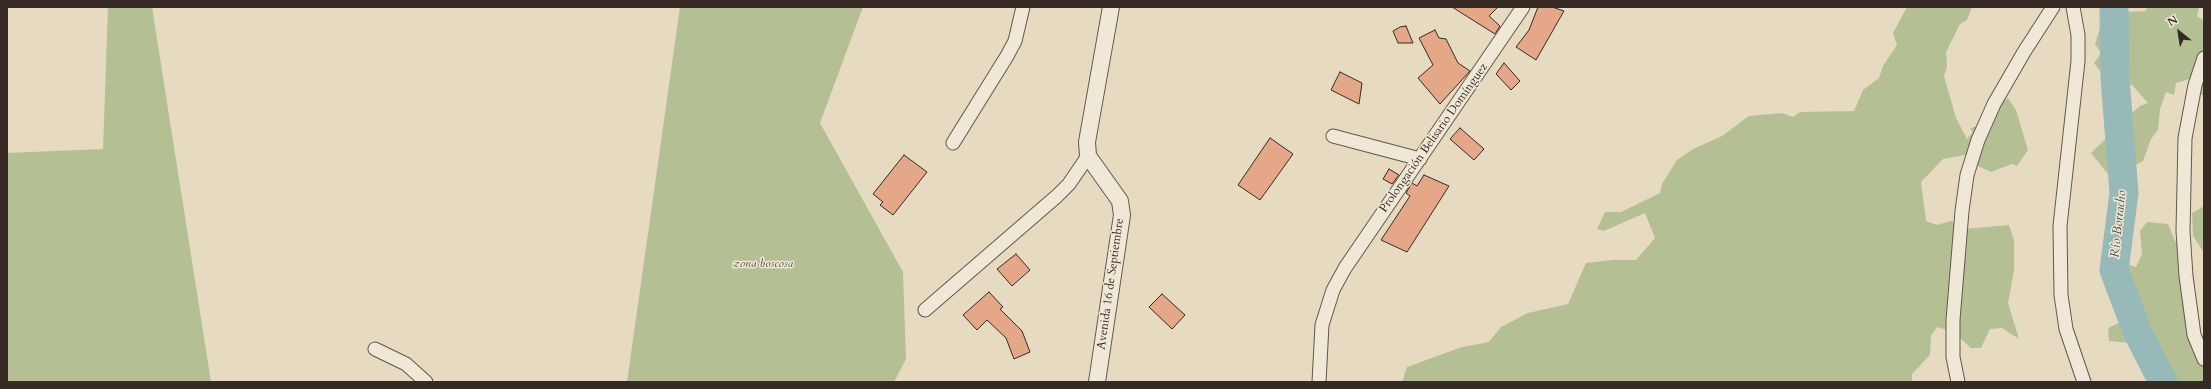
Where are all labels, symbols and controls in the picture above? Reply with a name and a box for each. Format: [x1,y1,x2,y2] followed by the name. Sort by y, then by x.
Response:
[2159,12,2199,52] north arrow
[2165,12,2181,30] text: N
[1377,61,1491,215] street label: Prolongación Belisario Domínguez
[2108,190,2130,258] water label: Río Borracho
[1095,217,1127,351] street label: Avenida 16 de Septiembre
[733,257,793,271] park label: zona boscosa

